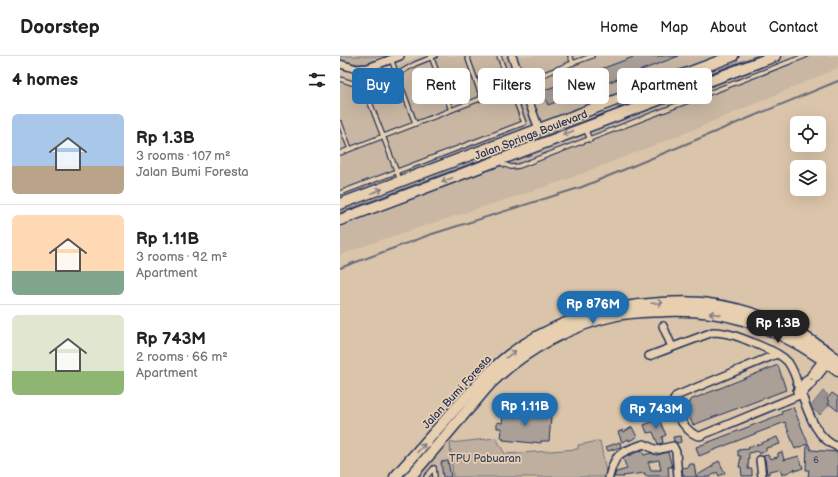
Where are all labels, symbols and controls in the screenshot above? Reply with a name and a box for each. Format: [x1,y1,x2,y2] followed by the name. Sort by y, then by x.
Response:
[20,16,100,39] text: Doorstep
[600,19,638,36] text: Home
[660,19,688,36] text: Map
[710,19,747,36] text: About
[769,19,818,36] text: Contact
[352,68,404,104] chip: Buy
[412,68,470,104] chip: Rent
[478,68,545,104] chip: Filters
[553,68,609,104] chip: New
[617,68,712,104] chip: Apartment
[306,69,328,91] icon: filters
[12,70,78,90] text: 4 homes
[473,107,589,163] street label: Jalan Springs Boulevard
[790,116,826,196] map controls
[790,116,826,152] button: locate
[136,128,195,148] text: Rp 1.3B
[44,130,92,178] icon: home
[563,130,575,138] one-way arrow
[136,148,231,164] text: 3 rooms · 107 m²
[790,160,826,196] button: layers
[136,164,249,180] text: Jalan Bumi Foresta
[441,176,453,184] one-way arrow
[370,186,382,194] one-way arrow
[136,229,199,249] text: Rp 1.11B
[44,231,92,279] icon: home
[136,249,227,265] text: 3 rooms · 92 m²
[136,265,197,281] text: Apartment
[556,291,630,325] pin: Rp 876M
[566,296,620,312] text: Rp 876M
[650,299,663,307] one-way arrow
[709,310,722,318] one-way arrow
[741,310,815,344] pin: Rp 1.3B
[756,315,800,331] text: Rp 1.3B
[136,329,206,349] text: Rp 743M
[44,331,92,379] icon: home
[136,349,228,365] text: 2 rooms · 66 m²
[505,350,516,359] one-way arrow
[420,353,494,431] street label: Jalan Bumi Foresta
[136,365,197,381] text: Apartment
[484,393,566,427] pin: Rp 1.11B
[619,396,693,430] pin: Rp 743M
[501,398,549,414] text: Rp 1.11B
[629,401,683,417] text: Rp 743M
[416,443,425,453] one-way arrow
[449,452,521,465] park label: TPU Pabuaran
[813,455,819,466] house number: 6

